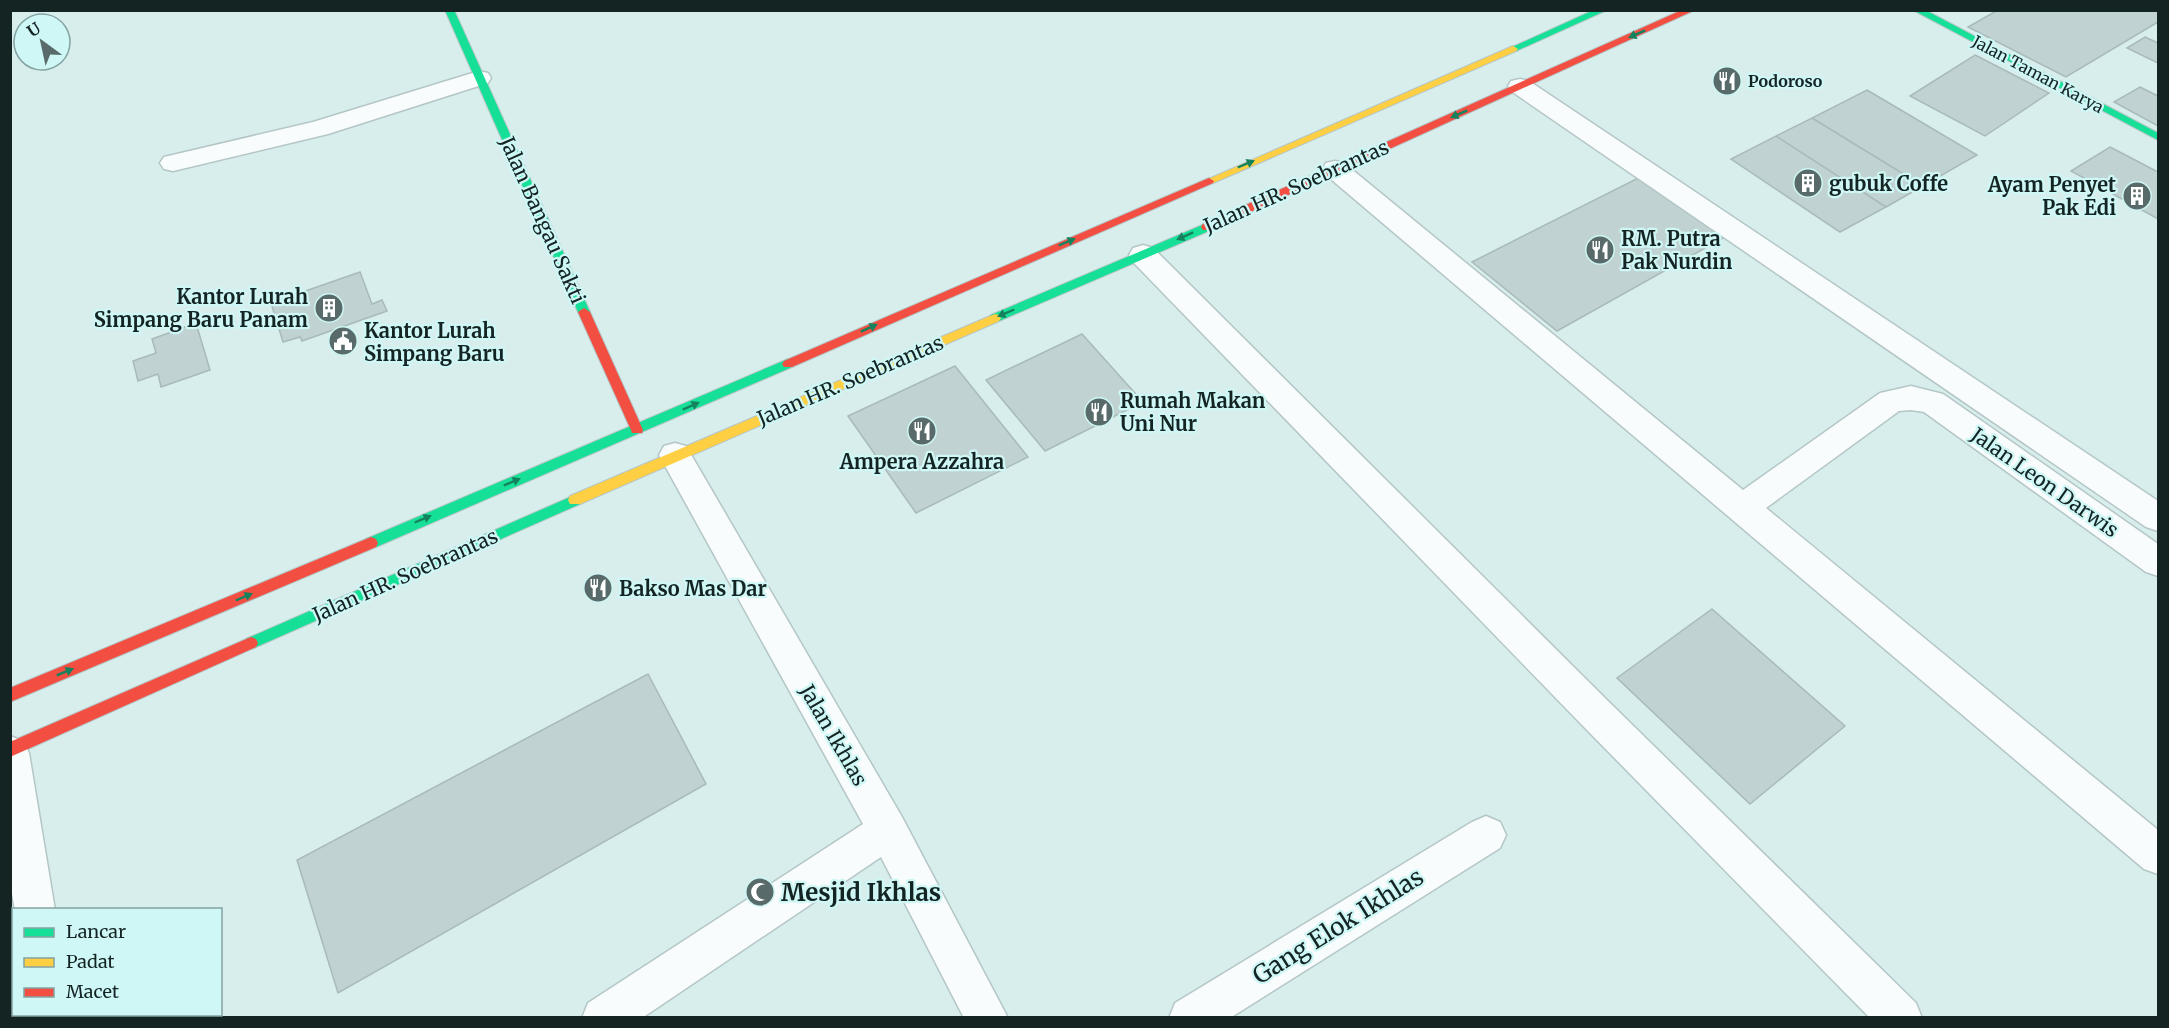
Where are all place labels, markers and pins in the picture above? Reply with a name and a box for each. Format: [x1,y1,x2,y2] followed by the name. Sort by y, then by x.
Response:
[1711,65,1743,97] restaurant icon: Podoroso
[1748,71,1823,91] place label: Podoroso
[1792,167,1824,199] building icon: gubuk Coffe
[1829,171,1948,196] place label: gubuk Coffe
[1987,172,2116,220] place label: Ayam Penyet Pak Edi
[2121,180,2153,212] building icon: Ayam Penyet Pak Edi
[1621,226,1733,274] place label: RM. Putra Pak Nurdin
[1584,234,1616,266] restaurant icon: RM. Putra Pak Nurdin
[94,284,309,332] place label: Kantor Lurah Simpang Baru Panam
[313,292,345,324] building icon: Kantor Lurah Simpang Baru Panam
[364,318,505,366] place label: Kantor Lurah Simpang Baru
[327,325,359,357] public building icon: Kantor Lurah Simpang Baru
[1120,388,1266,436] place label: Rumah Makan Uni Nur
[1083,396,1115,428] restaurant icon: Rumah Makan Uni Nur
[906,415,938,447] restaurant icon: Ampera Azzahra
[839,449,1004,474] place label: Ampera Azzahra
[582,572,614,604] restaurant icon: Bakso Mas Dar
[619,576,767,601] place label: Bakso Mas Dar
[744,876,776,908] mosque icon: Mesjid Ikhlas
[781,877,941,908] place label: Mesjid Ikhlas

